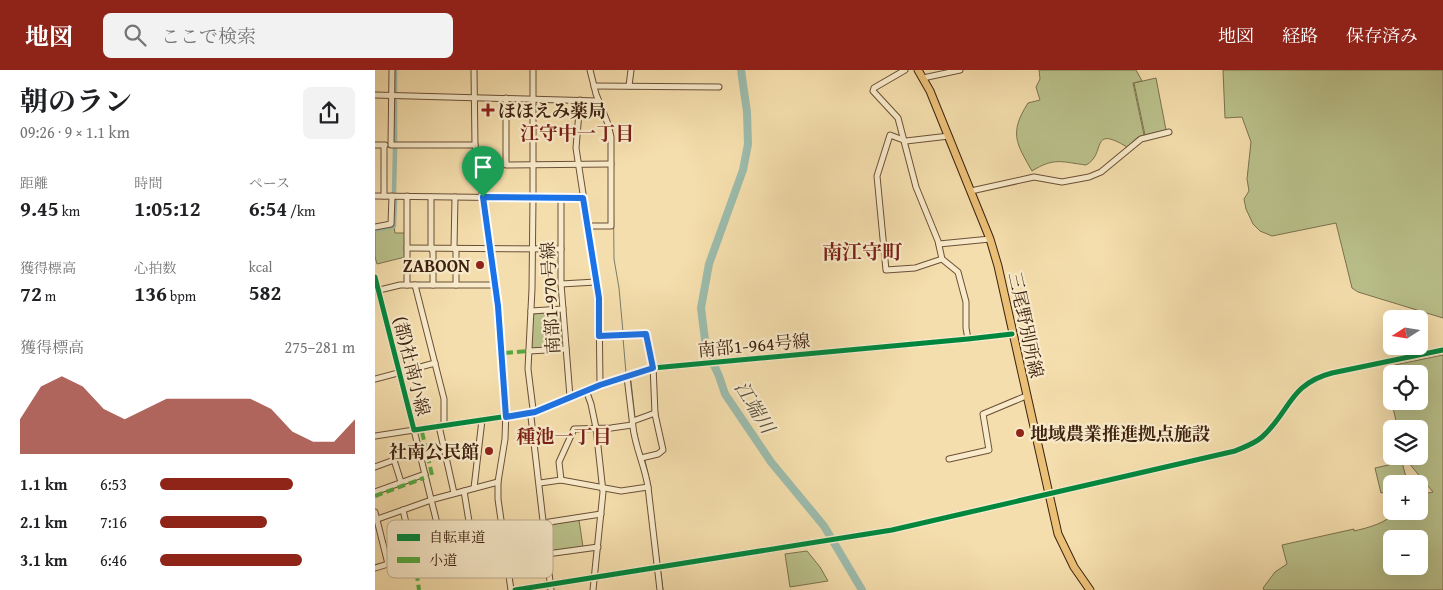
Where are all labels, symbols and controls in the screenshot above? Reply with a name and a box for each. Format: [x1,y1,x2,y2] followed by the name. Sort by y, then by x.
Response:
[103,13,453,58] search box
[25,19,73,54] text: 地図
[121,21,149,49] icon: search
[161,22,256,50] text: ここで検索
[1218,22,1254,49] text: 地図
[1282,22,1318,49] text: 経路
[1346,22,1418,49] text: 保存済み
[20,80,132,121] text: 朝のラン
[303,87,355,139] button: share
[498,97,606,124] place label: ほほえみ薬局
[482,104,494,116] marker: ほほえみ薬局
[520,119,634,147] district label: 江守中一丁目
[20,120,130,144] text: 09:26 · 9 × 1.1 km
[462,146,504,197] pin
[469,153,497,181] icon: arrive
[20,173,48,193] text: 距離
[134,173,162,193] text: 時間
[249,173,290,193] text: ペース
[20,193,59,224] text: 9.45
[134,193,201,224] text: 1:05:12
[249,193,287,224] text: 6:54
[59,201,80,221] text: km
[287,201,315,221] text: /km
[822,237,903,266] district label: 南江守町
[534,241,566,355] street label: 南部1-970号線
[403,252,470,279] place label: ZABOON
[249,257,273,277] text: kcal
[20,258,76,278] text: 獲得標高
[134,258,176,278] text: 心拍数
[474,259,486,271] marker: ZABOON
[1002,269,1050,381] street label: 三尾野別所線
[249,277,281,308] text: 582
[20,278,42,309] text: 72
[134,278,167,309] text: 136
[42,286,56,306] text: m
[167,286,196,306] text: bpm
[1383,310,1427,355] north arrow
[1383,310,1428,575] map controls
[387,313,437,419] street label: (都)社南小線
[697,327,811,363] street label: 南部1-964号線
[20,335,84,359] text: 獲得標高
[285,335,355,359] text: 275–281 m
[1383,365,1428,410] button: locate
[728,375,783,440] water label: 江端川
[1030,420,1210,447] place label: 地域農業推進拠点施設
[1383,420,1428,465] button: layers
[516,422,612,450] district label: 種池一丁目
[1014,427,1026,439] marker: 地域農業推進拠点施設
[389,438,479,465] place label: 社南公民館
[483,445,495,457] marker: 社南公民館
[20,472,67,496] text: 1.1 km
[100,472,127,496] text: 6:53
[1383,475,1428,520] button: +
[20,510,67,534] text: 2.1 km
[100,510,127,534] text: 7:16
[387,520,553,578] legend
[429,527,485,547] text: 自転車道
[1383,530,1428,575] button: −
[20,548,67,572] text: 3.1 km
[100,548,127,572] text: 6:46
[429,550,457,570] text: 小道

